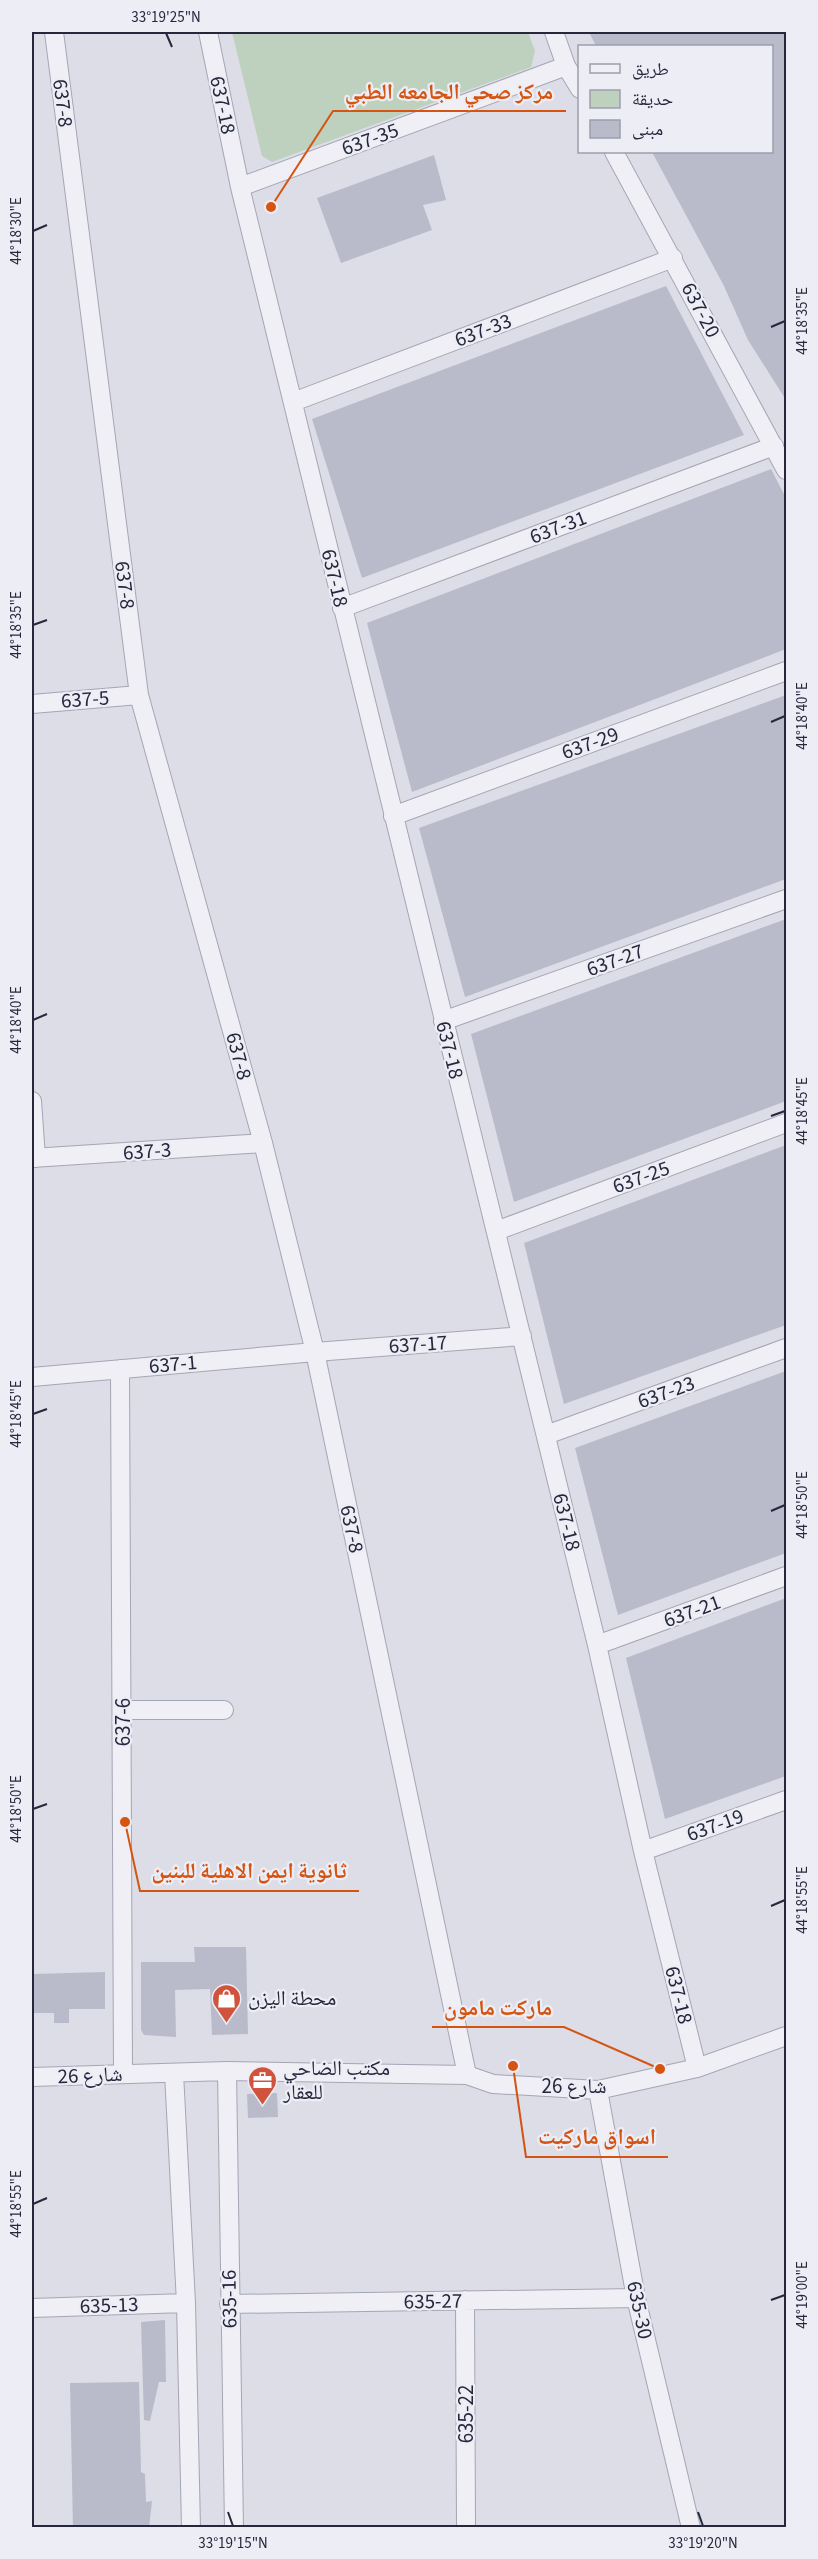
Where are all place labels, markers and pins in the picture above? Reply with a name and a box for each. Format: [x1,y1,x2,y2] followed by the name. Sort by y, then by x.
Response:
[333,71,566,111] callout: مركز صحي الجامعه الطبي
[140,1851,359,1891] callout: ثانوية ايمن الاهلية للبنين
[211,1982,243,2024] shop icon: محطة اليزن
[248,1983,336,2013] place label: محطة اليزن
[432,1987,564,2027] callout: ماركت مامون
[282,2053,390,2107] place label: مكتب الضاحي للعقار
[246,2064,278,2106] office icon: مكتب الضاحي للعقار
[526,2117,668,2157] callout: اسواق ماركيت

